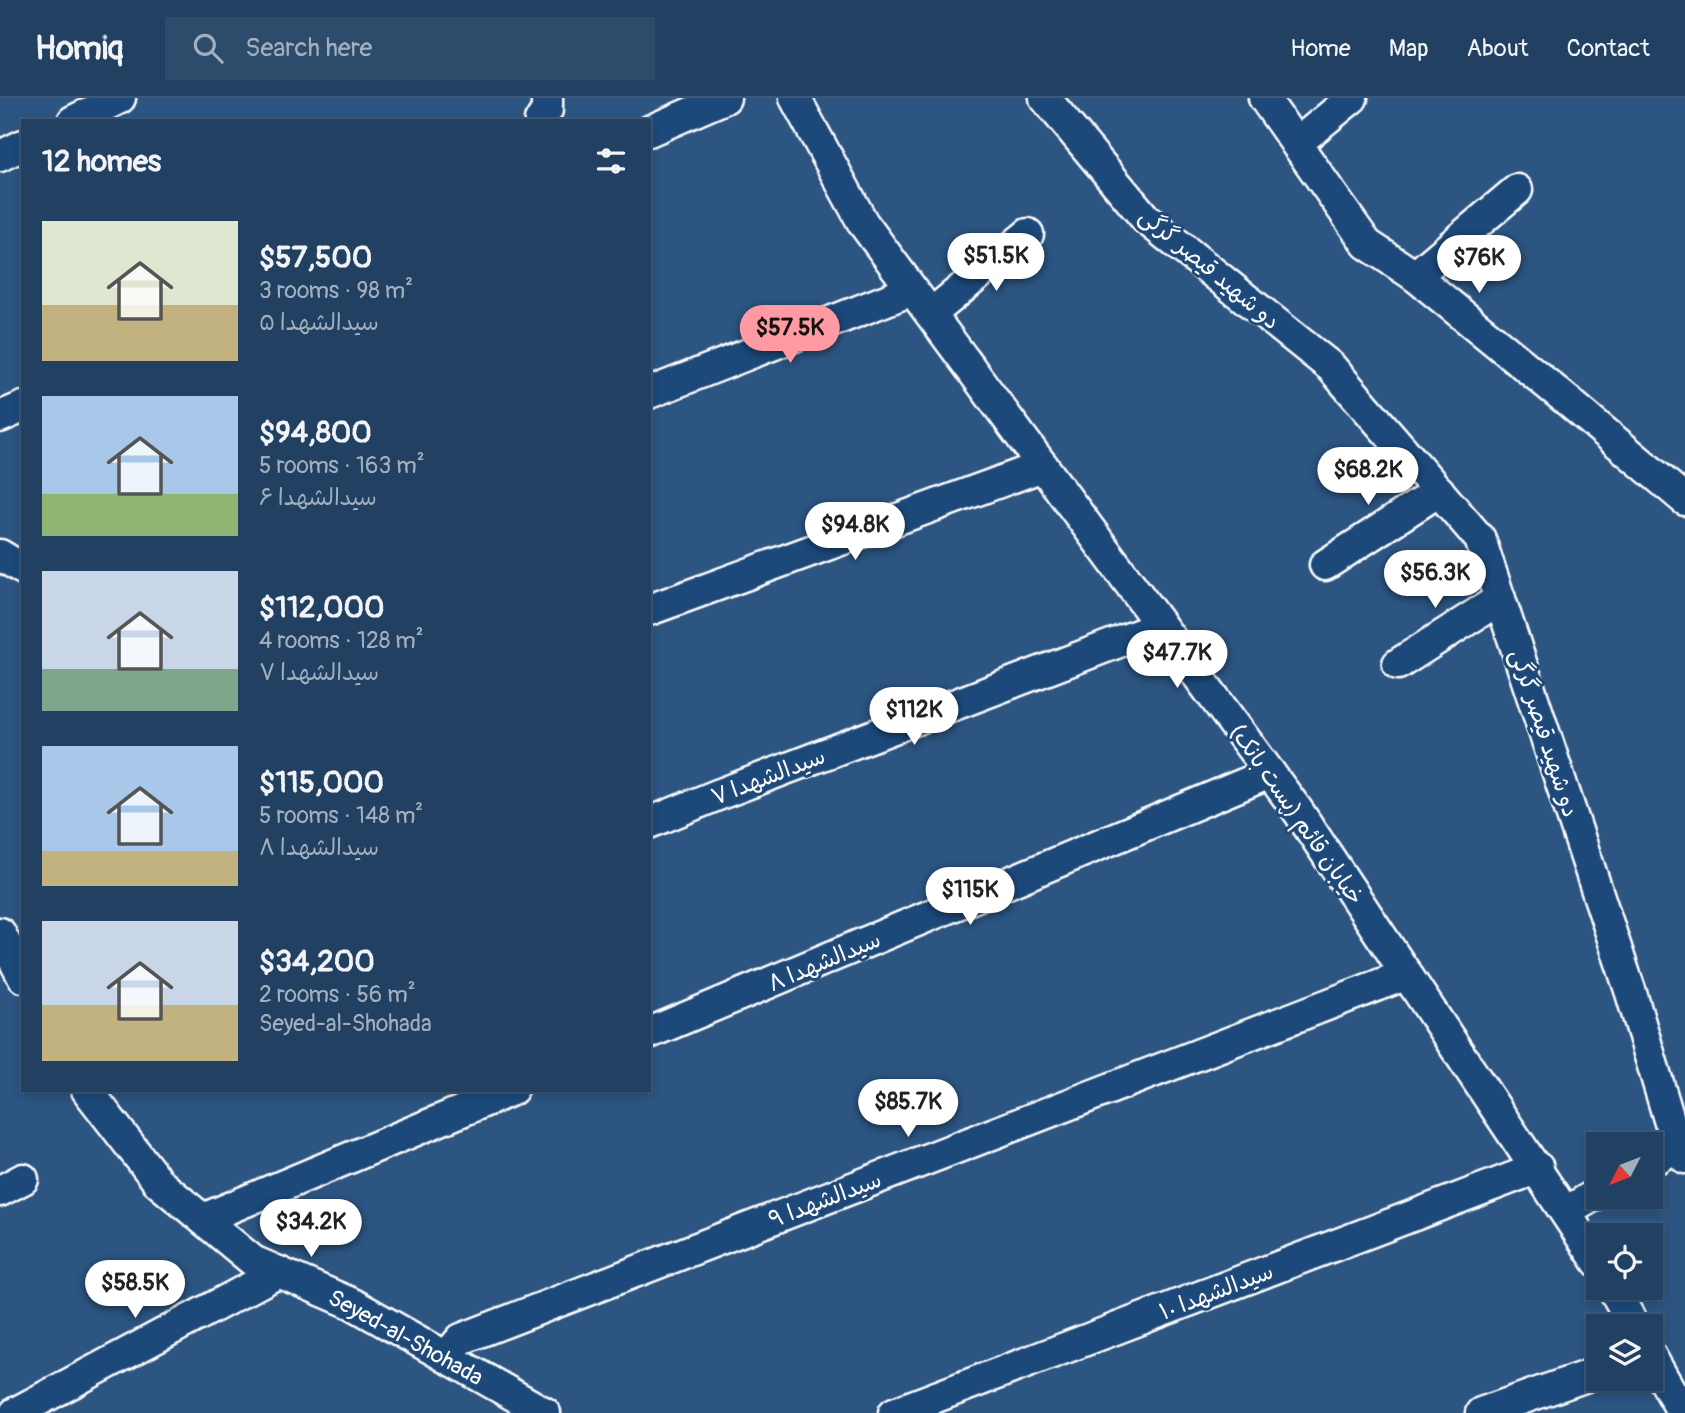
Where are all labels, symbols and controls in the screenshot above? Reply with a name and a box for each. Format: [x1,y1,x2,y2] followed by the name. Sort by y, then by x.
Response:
[165,17,655,80] search box
[35,28,123,69] text: Homiq
[189,29,227,67] icon: search
[245,32,372,64] text: Search here
[1290,34,1351,63] text: Home
[1389,34,1429,63] text: Map
[1467,34,1529,63] text: About
[1567,34,1650,63] text: Contact
[592,142,630,180] icon: filters
[42,143,161,180] text: 12 homes
[1133,201,1286,336] street label: دو شهید قیصر گرگی
[939,234,1053,293] pin: $51.5K
[1438,236,1520,295] pin: $76K
[259,239,372,276] text: $57,500
[963,241,1029,270] text: $51.5K
[1453,243,1505,272] text: $76K
[98,249,182,333] icon: home
[259,276,413,305] text: 3 rooms · 98 m²
[733,306,847,365] pin: $57.5K
[259,308,379,337] text: سیدالشهدا ۵
[756,313,824,342] text: $57.5K
[259,414,372,451] text: $94,800
[98,424,182,508] icon: home
[1311,448,1425,507] pin: $68.2K
[259,451,425,480] text: 5 rooms · 163 m²
[1333,455,1403,484] text: $68.2K
[259,483,377,512] text: سیدالشهدا ۶
[798,503,912,562] pin: $94.8K
[821,510,889,539] text: $94.8K
[1378,550,1492,610] pin: $56.3K
[1400,558,1470,587] text: $56.3K
[259,589,385,626] text: $112,000
[98,599,182,683] icon: home
[259,626,424,655] text: 4 rooms · 128 m²
[1120,630,1234,690] pin: $47.7K
[1142,638,1212,667] text: $47.7K
[1504,645,1585,821] street label: دو شهید قیصر گرگی
[259,658,379,687] text: سیدالشهدا ۷
[865,688,963,747] pin: $112K
[885,695,943,724] text: $112K
[1221,718,1370,912] street label: خیابان قائم (پست بانک)
[707,741,829,812] street label: سیدالشهدا ۷
[259,764,384,801] text: $115,000
[98,774,182,858] icon: home
[259,801,423,830] text: 5 rooms · 148 m²
[259,833,379,862] text: سیدالشهدا ۸
[921,868,1019,927] pin: $115K
[942,875,998,904] text: $115K
[763,925,885,998] street label: سیدالشهدا ۸
[259,943,375,980] text: $34,200
[98,949,182,1033] icon: home
[259,980,416,1009] text: 2 rooms · 56 m²
[259,1009,432,1038] text: Seyed-al-Shohada
[851,1080,965,1139] pin: $85.7K
[874,1087,942,1116] text: $85.7K
[1586,1132,1662,1209] north arrow
[1586,1132,1663,1391] map controls
[765,1165,886,1234] street label: سیدالشهدا ۹
[254,1200,368,1259] pin: $34.2K
[276,1207,346,1236] text: $34.2K
[1586,1223,1663,1300] button: locate
[1155,1256,1277,1326] street label: سیدالشهدا ۱۰
[78,1260,192,1320] pin: $58.5K
[101,1268,169,1297] text: $58.5K
[323,1283,488,1392] street label: Seyed-al-Shohada
[1586,1314,1663,1391] button: layers

